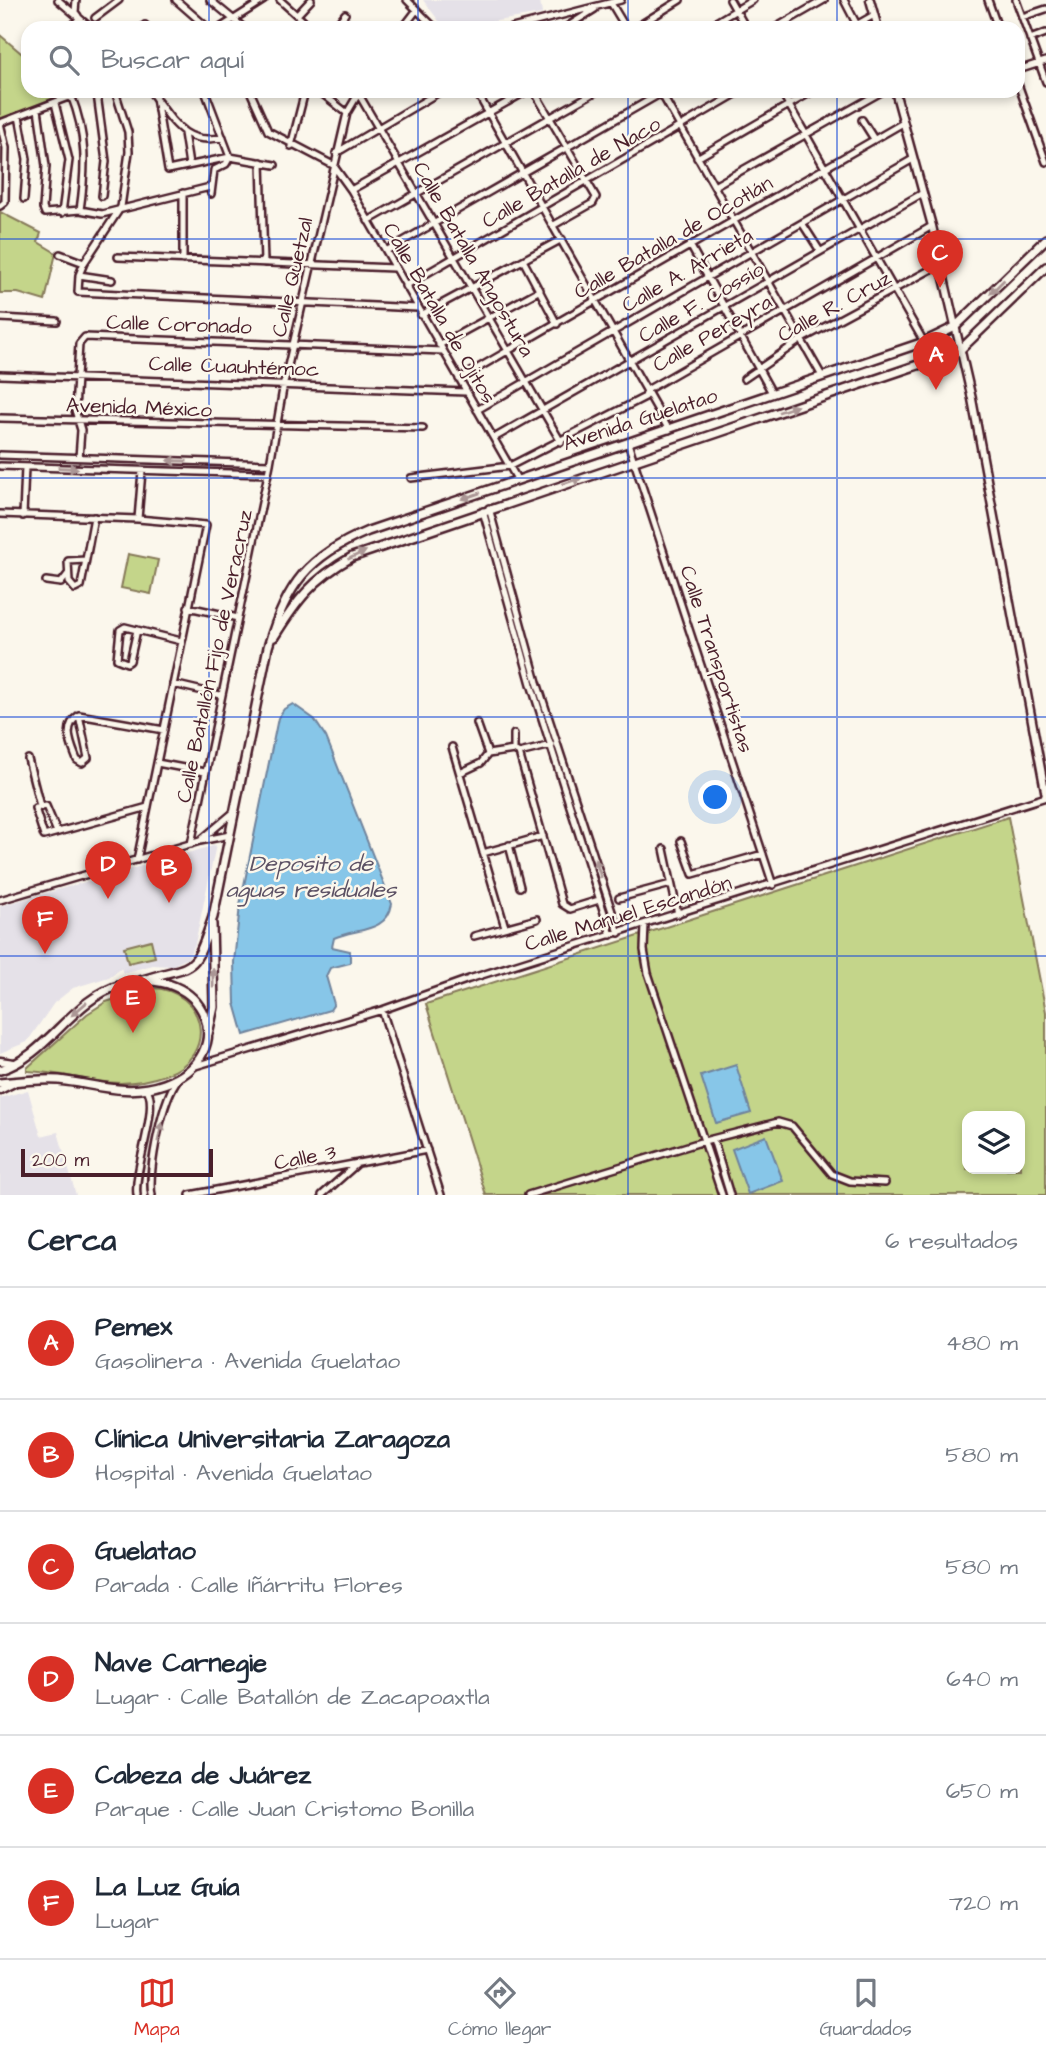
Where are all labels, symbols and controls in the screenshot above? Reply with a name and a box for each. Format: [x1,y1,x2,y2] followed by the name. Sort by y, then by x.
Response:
[21,21,1025,98] search box
[45,41,83,79] icon: search
[101,42,244,78] text: Buscar aquí
[477,109,666,235] street label: Calle Batalla de Naco
[404,156,542,363] street label: Calle Batalla Angostura
[569,169,778,306] street label: Calle Batalla de Ocotlán
[265,215,320,340] street label: Calle Quetzal
[376,217,503,409] street label: Calle Batalla de Ojitos
[616,221,758,320] street label: Calle A. Arrieta
[917,230,963,288] pin: C
[633,255,770,350] street label: Calle F. Cossío
[772,263,897,350] street label: Calle R. Cruz
[989,278,1006,295] one-way arrow
[647,287,779,381] street label: Calle Pereyra
[106,307,253,342] street label: Calle Coronado
[913,332,959,390] pin: A
[148,349,320,384] street label: Calle Cuauhtémoc
[559,381,721,458] street label: Avenida Guelatao
[65,390,213,425] street label: Avenida México
[778,403,799,414] one-way arrow
[166,456,188,467] one-way arrow
[57,463,79,474] one-way arrow
[562,475,583,486] one-way arrow
[460,491,481,501] one-way arrow
[169,506,260,805] street label: Calle Batallón Fijo de Veracruz
[347,549,368,560] one-way arrow
[672,562,760,757] street label: Calle Transportistas
[698,780,732,814] your location
[85,841,131,899] pin: D
[146,845,192,903] pin: B
[226,848,398,907] water label: Deposito de aguas residuales
[592,857,603,878] one-way arrow
[521,868,735,959] street label: Calle Manuel Escandón
[22,896,68,954] pin: F
[208,966,219,988] one-way arrow
[110,975,156,1033] pin: E
[70,1001,88,1017] one-way arrow
[962,1111,1025,1174] map controls
[962,1111,1025,1174] button: layers
[154,1121,165,1143] one-way arrow
[272,1137,339,1178] street label: Calle 3
[21,1146,214,1178] scale bar
[32,1147,89,1174] text: 200 m
[28,1220,116,1262] text: Cerca
[885,1225,1018,1257] text: 6 resultados
[95,1309,172,1345] text: Pemex
[44,1327,58,1359] text: A
[946,1327,1018,1359] text: 480 m
[95,1345,400,1377] text: Gasolinera · Avenida Guelatao
[95,1421,450,1457] text: Clínica Universitaria Zaragoza
[43,1439,59,1471] text: B
[945,1439,1018,1471] text: 580 m
[95,1457,372,1489] text: Hospital · Avenida Guelatao
[95,1533,196,1569] text: Guelatao
[43,1551,59,1583] text: C
[945,1551,1018,1583] text: 580 m
[95,1569,403,1601] text: Parada · Calle Iñárritu Flores
[95,1645,267,1681] text: Nave Carnegie
[44,1663,58,1695] text: D
[946,1663,1018,1695] text: 640 m
[95,1681,490,1713] text: Lugar · Calle Batallón de Zacapoaxtla
[95,1757,311,1793] text: Cabeza de Juárez
[44,1775,58,1807] text: E
[946,1775,1018,1807] text: 650 m
[95,1793,474,1825] text: Parque · Calle Juan Cristomo Bonilla
[95,1869,240,1905] text: La Luz Guía
[43,1887,59,1919] text: F
[949,1887,1018,1919] text: 720 m
[95,1905,159,1937] text: Lugar
[134,1974,180,2043] tab: Mapa
[448,1974,551,2043] tab: Cómo llegar
[820,1974,912,2043] tab: Guardados

